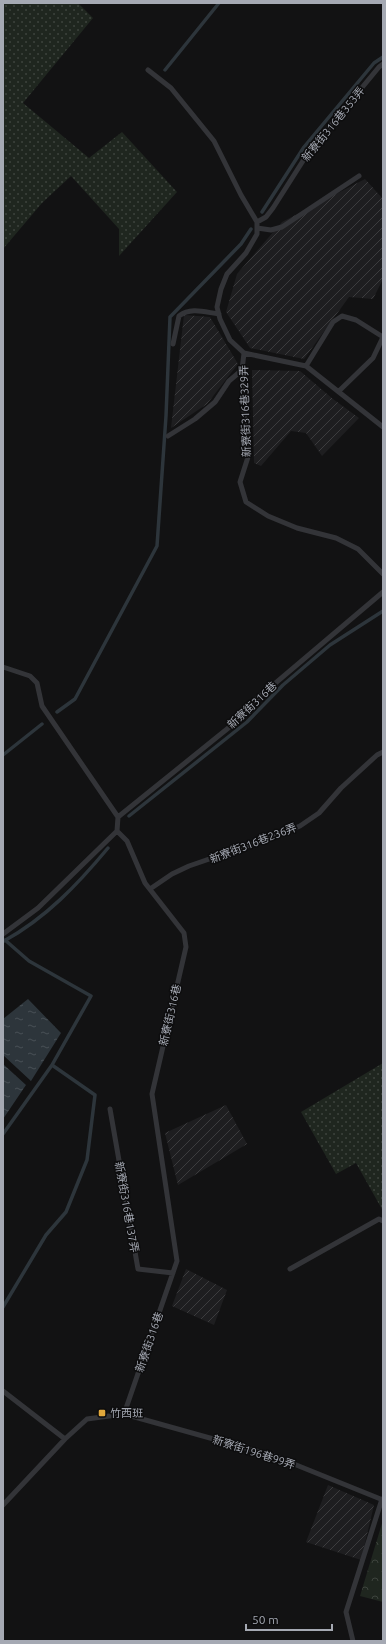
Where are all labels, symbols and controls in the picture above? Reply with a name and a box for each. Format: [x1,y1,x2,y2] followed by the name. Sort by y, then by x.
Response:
[299,84,367,164] street label: 新寮街316巷353弄
[237,365,253,457] street label: 新寮街316巷329弄
[225,679,279,731] street label: 新寮街316巷
[208,821,298,865] street label: 新寮街316巷236弄
[157,983,183,1047] street label: 新寮街316巷
[113,1161,141,1253] street label: 新寮街316巷137弄
[133,1310,165,1374] street label: 新寮街316巷
[110,1407,143,1419] place label: 竹西班
[97,1408,107,1418] marker: 竹西班
[211,1433,297,1471] street label: 新寮街196巷99弄
[246,1606,332,1632] scale bar
[252,1613,279,1626] text: 50 m

